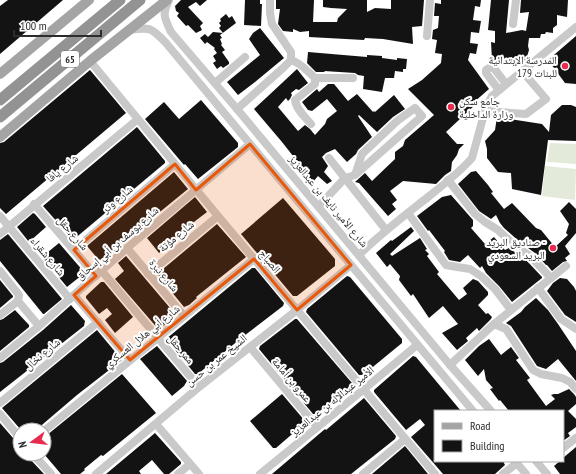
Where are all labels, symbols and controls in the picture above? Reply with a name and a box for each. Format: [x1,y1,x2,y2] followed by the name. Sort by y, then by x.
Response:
[14,12,101,38] scale bar
[20,18,47,33] text: 100 m
[61,51,79,67] road number: 65
[488,53,557,80] place label: المدرسة الإبتدائية 179 للبنات
[560,61,570,71] marker: المدرسة الإبتدائية 179 للبنات
[459,94,513,121] place label: جامع سكن وزارة الداخلية
[446,102,456,112] marker: جامع سكن وزارة الداخلية
[43,151,81,185] street label: شارع يافا
[286,151,372,250] street label: شارع الأمير نايف بن عبدالعزيز
[98,182,136,217] street label: شارع وتر
[73,203,162,284] street label: شارع يوسف بن أبي إسحاق
[54,213,92,253] street label: شارع حقل
[155,217,197,255] street label: شارع مؤتة
[28,234,68,278] street label: شارع شقراء
[486,235,545,264] place label: صناديق البريد - البريد السعودي
[548,243,558,253] marker: صناديق البريد - البريد السعودي
[256,246,284,276] street label: الصباح
[146,256,182,294] street label: شارع نبرة
[101,301,184,372] street label: شارع أبي هلال العسكري
[165,331,197,367] street label: ممر حقل
[182,331,250,389] street label: الشيخ عمر بن حسن
[21,335,63,373] street label: شارع نخال
[269,355,315,406] street label: عمرو بن أمامة
[286,363,377,440] street label: الأمير عبدالإله بن عبدالعزيز
[434,410,564,462] legend
[470,418,490,433] text: Road
[12,422,52,462] north arrow
[470,438,505,453] text: Building
[15,440,30,449] text: N

